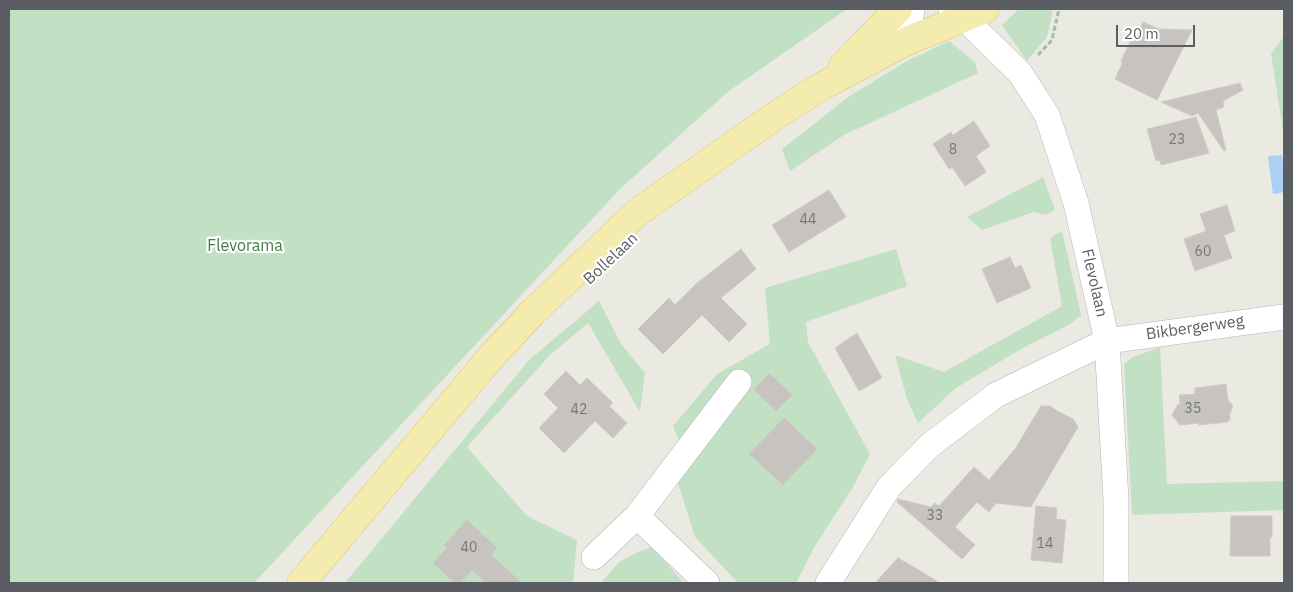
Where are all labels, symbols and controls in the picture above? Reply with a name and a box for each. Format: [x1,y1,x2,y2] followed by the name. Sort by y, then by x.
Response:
[1118,15,1197,47] scale bar
[1124,24,1159,43] text: 20 m
[1169,132,1185,148] house number: 23
[949,142,957,158] house number: 8
[800,212,816,228] house number: 44
[580,229,642,289] street label: Bollelaan
[207,236,283,256] park label: Flevorama
[1195,244,1211,260] house number: 60
[1077,247,1111,319] street label: Flevolaan
[1145,312,1245,344] street label: Bikbergerweg
[1185,401,1201,417] house number: 35
[571,402,587,418] house number: 42
[927,508,943,524] house number: 33
[1037,536,1053,552] house number: 14
[461,540,477,556] house number: 40

